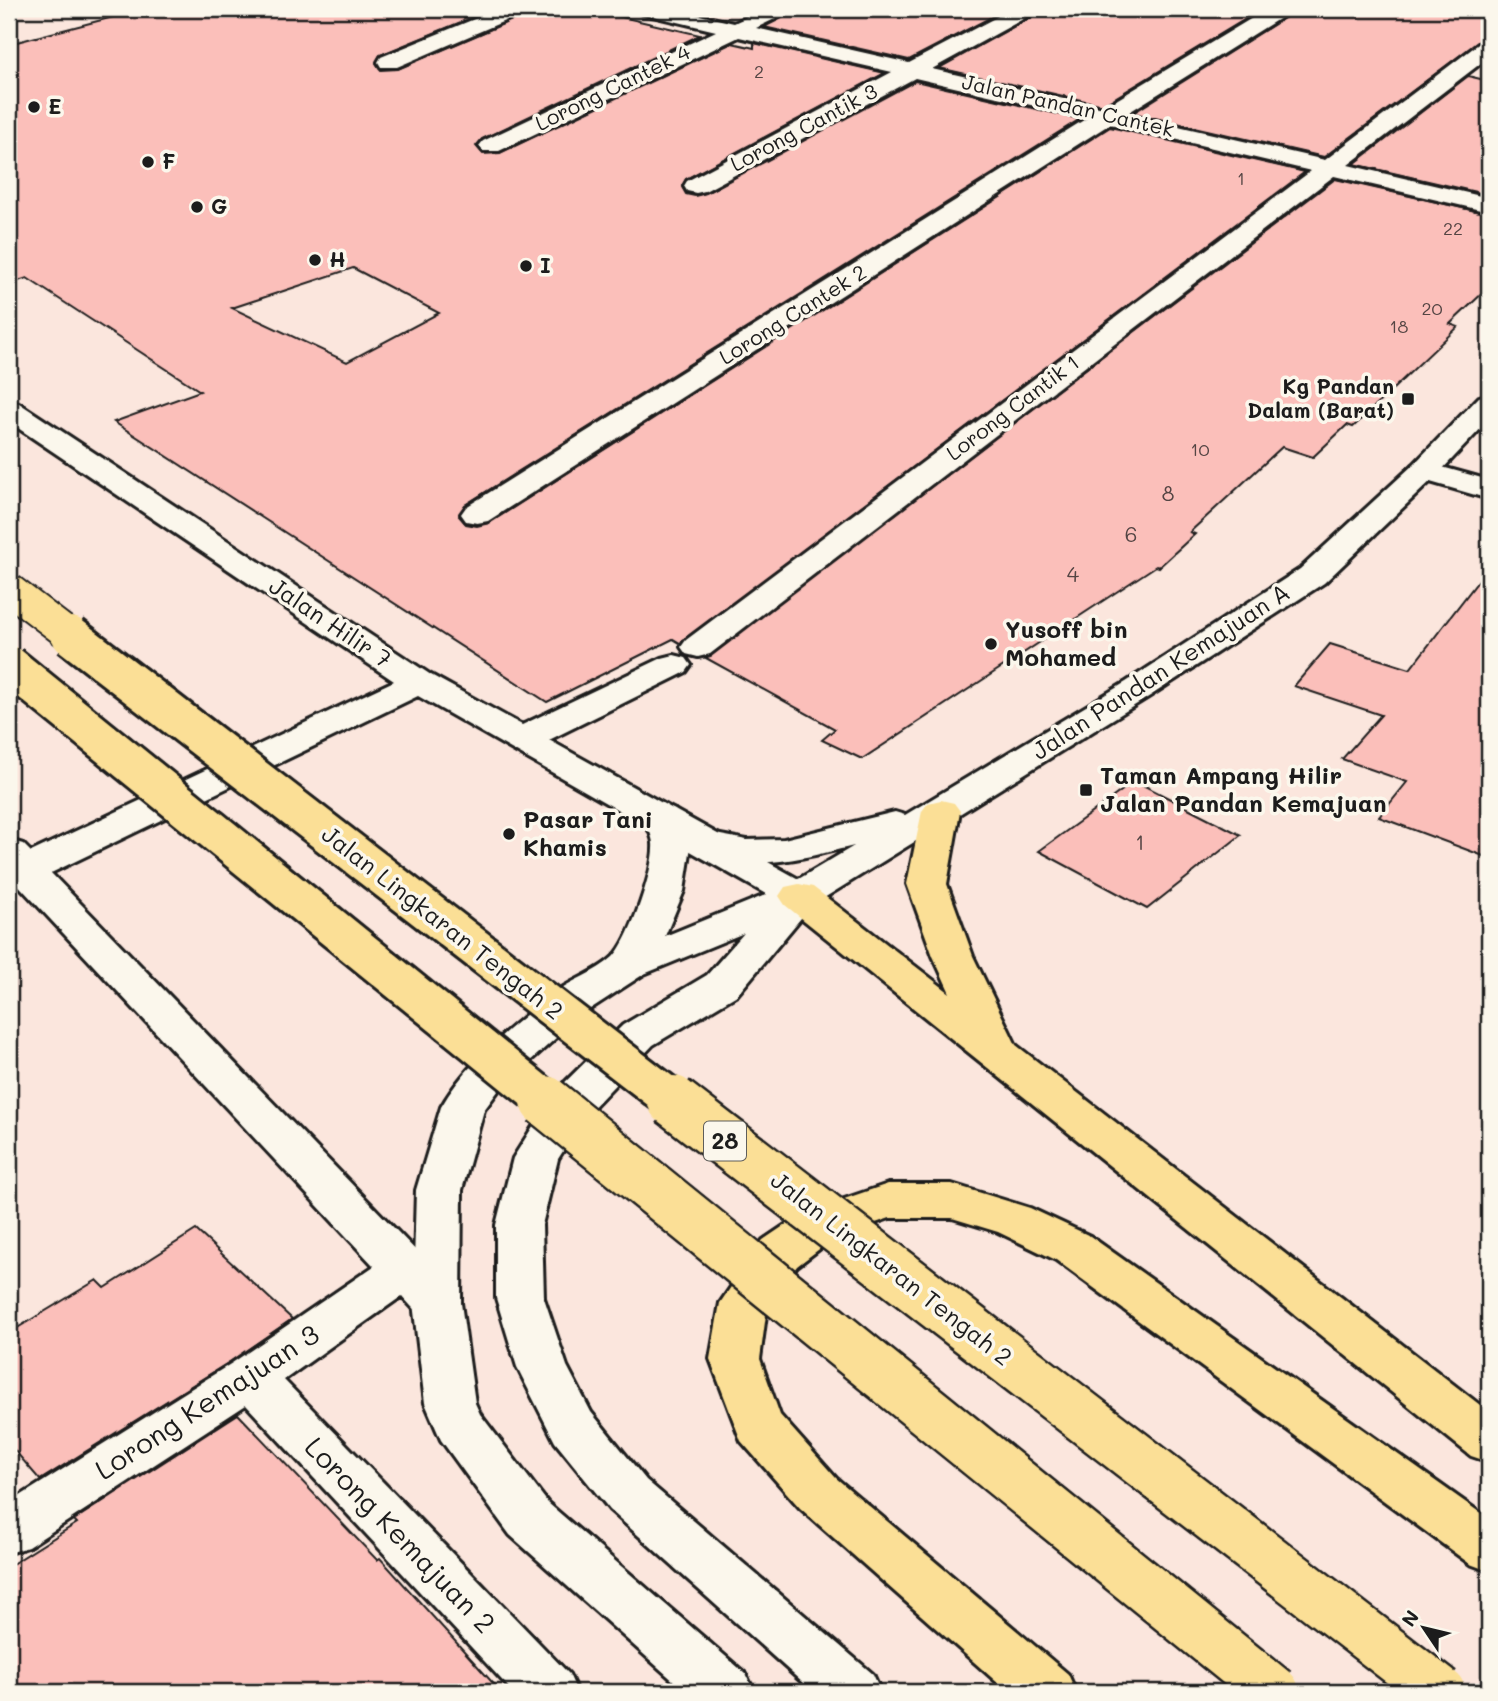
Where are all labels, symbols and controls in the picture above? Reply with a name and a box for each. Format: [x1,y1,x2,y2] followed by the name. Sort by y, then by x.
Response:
[530,37,695,136] street label: Lorong Cantek 4
[754,59,764,83] house number: 2
[960,67,1177,142] street label: Jalan Pandan Cantek
[725,77,881,177] street label: Lorong Cantik 3
[48,92,61,119] place label: E
[26,99,42,115] marker: E
[162,147,175,174] place label: F
[140,154,156,170] marker: F
[1237,166,1245,190] house number: 1
[211,192,227,219] place label: G
[189,199,205,215] marker: G
[1443,216,1463,240] house number: 22
[329,245,346,272] place label: H
[540,251,551,278] place label: I
[307,252,323,268] marker: H
[518,258,534,274] marker: I
[714,258,871,370] street label: Lorong Cantek 2
[1421,296,1443,320] house number: 20
[1390,314,1409,338] house number: 18
[940,348,1084,466] street label: Lorong Cantik 1
[1247,372,1394,423] place label: Kg Pandan Dalam (Barat)
[1400,391,1416,407] marker: Kg Pandan Dalam (Barat)
[1190,437,1210,461] house number: 10
[1162,479,1174,506] house number: 8
[1125,520,1137,547] house number: 6
[1067,560,1080,587] house number: 4
[264,569,398,674] street label: Jalan Hilir 7
[1025,576,1295,766] street label: Jalan Pandan Kemajuan A
[1005,613,1127,672] place label: Yusoff bin Mohamed
[983,636,999,652] marker: Yusoff bin Mohamed
[1100,759,1387,818] place label: Taman Ampang Hilir Jalan Pandan Kemajuan
[1078,782,1094,798] marker: Taman Ampang Hilir Jalan Pandan Kemajuan
[523,803,653,862] place label: Pasar Tani Khamis
[316,818,570,1026] street label: Jalan Lingkaran Tengah 2
[501,826,517,842] marker: Pasar Tani Khamis
[1135,828,1145,855] house number: 1
[704,1122,746,1160] road number: 28
[765,1164,1019,1372] street label: Jalan Lingkaran Tengah 2
[88,1315,325,1487] street label: Lorong Kemajuan 3
[298,1429,504,1640] street label: Lorong Kemajuan 2
[1390,1592,1460,1662] north arrow
[1395,1605,1424,1631] text: N

